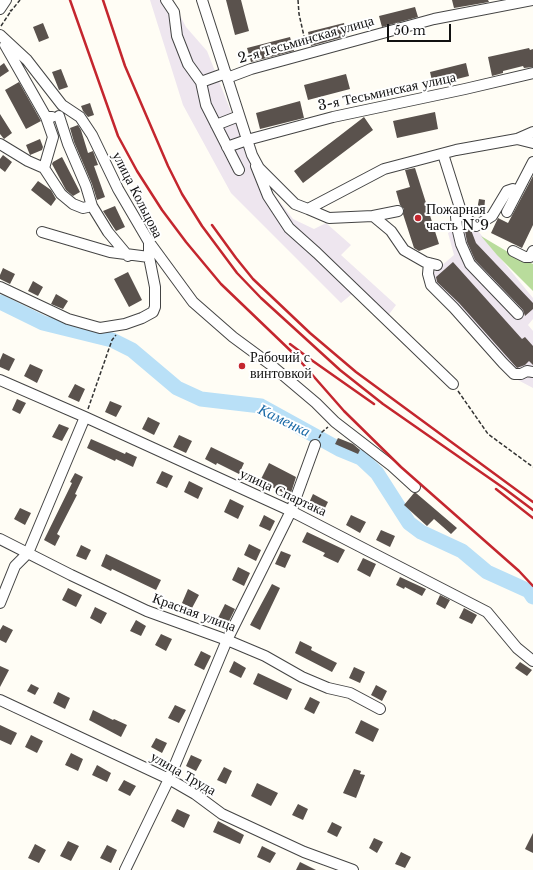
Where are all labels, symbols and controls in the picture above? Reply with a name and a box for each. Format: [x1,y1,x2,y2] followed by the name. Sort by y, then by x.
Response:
[236,13,376,67] street label: 2-я Тесьминская улица
[389,16,453,42] scale bar
[394,23,426,38] text: 50 m
[316,69,458,115] street label: 3-я Тесьминская улица
[108,149,166,241] street label: улица Кольцова
[426,202,489,234] place label: Пожарная часть №9
[413,213,423,223] marker: Пожарная часть №9
[250,350,312,382] place label: Рабочий с винтовкой
[237,361,247,371] marker: Рабочий с винтовкой
[255,401,313,441] water label: Каменка
[237,466,329,520] street label: улица Спартака
[150,590,238,636] street label: Красная улица
[147,749,219,799] street label: улица Труда

